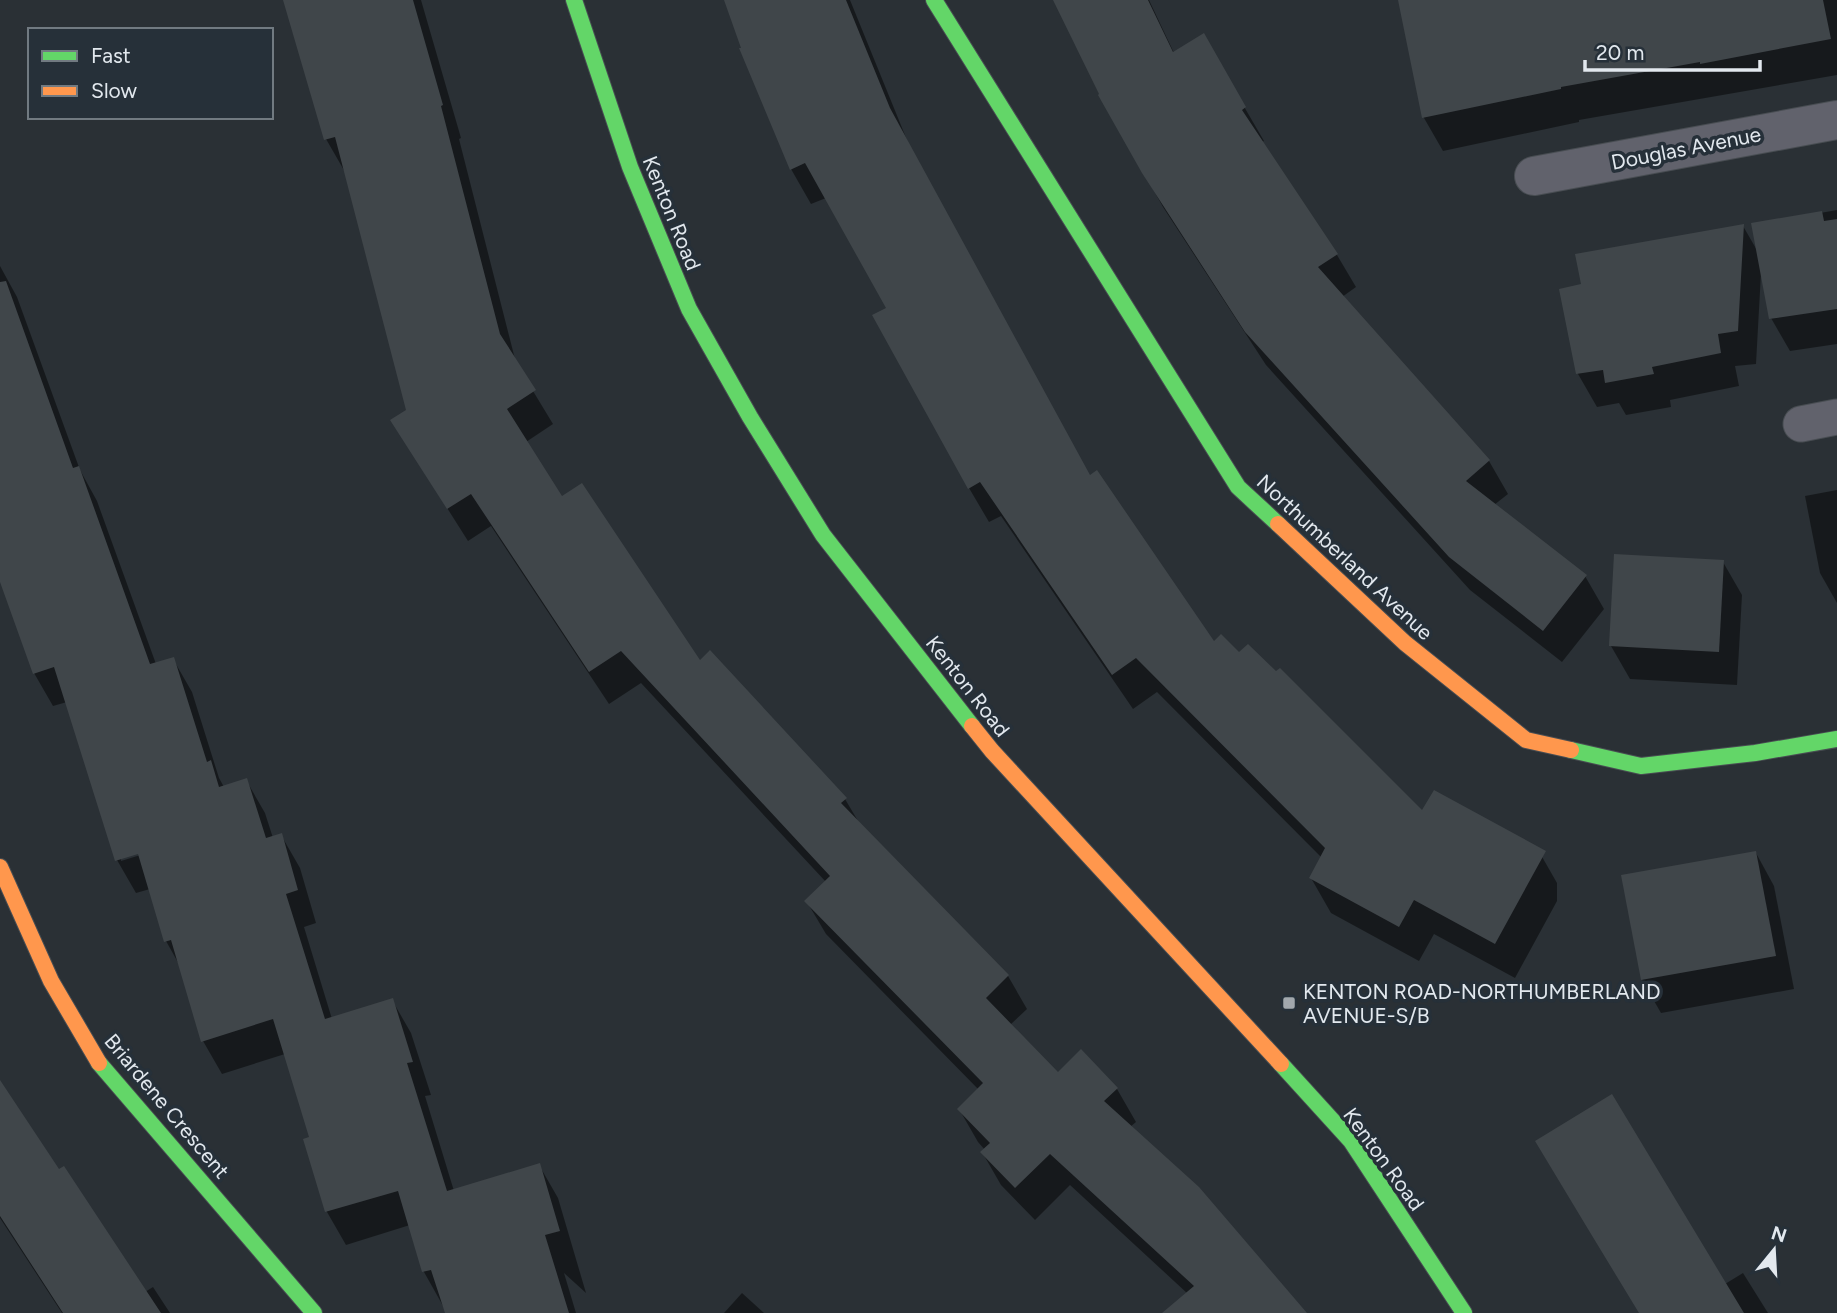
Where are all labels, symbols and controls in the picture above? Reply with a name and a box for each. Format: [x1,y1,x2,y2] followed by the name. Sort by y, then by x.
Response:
[28,28,273,119] legend
[1585,28,1760,72] scale bar
[1596,40,1644,65] text: 20 m
[91,43,131,68] text: Fast
[91,78,137,103] text: Slow
[1609,121,1763,175] street label: Douglas Avenue
[638,152,706,274] street label: Kenton Road
[1252,469,1438,645] street label: Northumberland Avenue
[921,631,1015,741] street label: Kenton Road
[1303,979,1661,1028] place label: KENTON ROAD-NORTHUMBERLAND AVENUE-S/B
[1281,995,1297,1011] marker: KENTON ROAD-NORTHUMBERLAND AVENUE-S/B
[99,1029,235,1183] street label: Briardene Crescent
[1338,1103,1430,1215] street label: Kenton Road
[1739,1215,1809,1285] north arrow
[1769,1221,1790,1248] text: N

